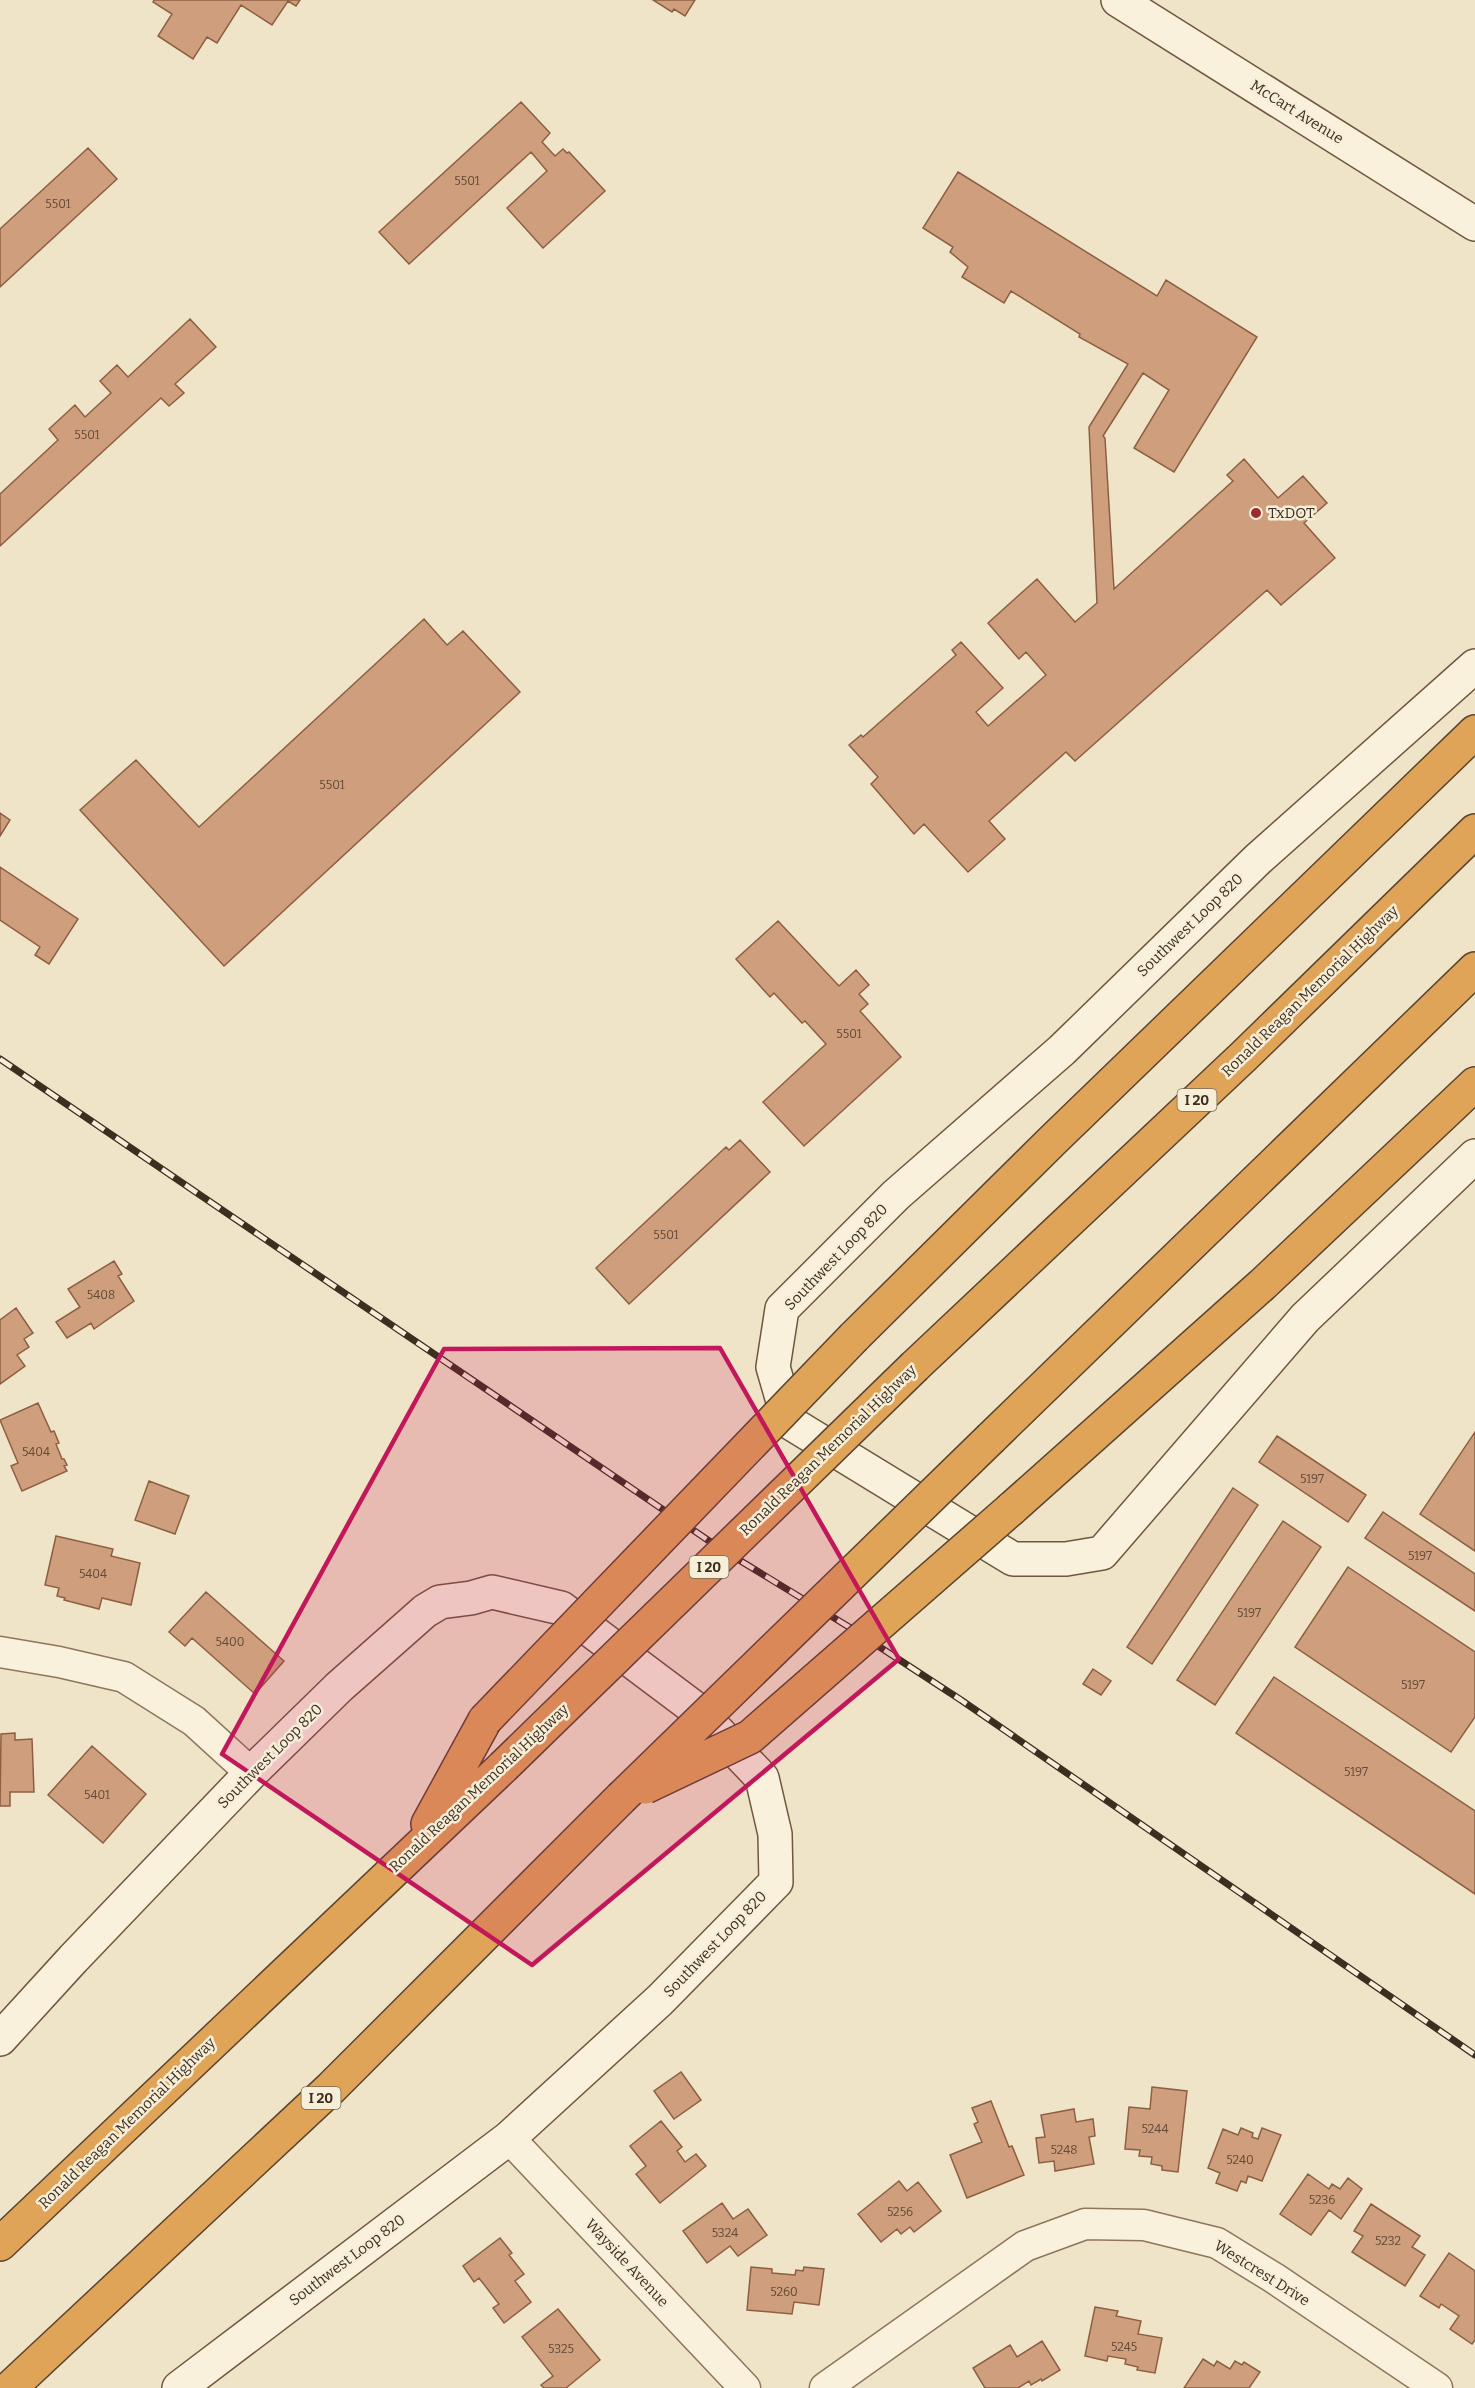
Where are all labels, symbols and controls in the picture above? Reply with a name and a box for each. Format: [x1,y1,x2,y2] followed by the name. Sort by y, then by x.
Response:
[1247,76,1347,148] street label: McCart Avenue
[454,174,480,188] house number: 5501
[45,197,71,211] house number: 5501
[74,428,100,442] house number: 5501
[1268,504,1315,522] place label: TxDOT
[1249,506,1263,520] marker: TxDOT
[319,778,345,792] house number: 5501
[1133,870,1247,980] street label: Southwest Loop 820
[1218,902,1402,1080] street label: Ronald Reagan Memorial Highway
[836,1027,862,1041] house number: 5501
[1178,1089,1216,1111] road number: I 20
[781,1200,891,1314] street label: Southwest Loop 820
[653,1228,679,1242] house number: 5501
[87,1288,115,1302] house number: 5408
[736,1361,920,1539] street label: Ronald Reagan Memorial Highway
[22,1445,50,1459] house number: 5404
[1300,1472,1324,1486] house number: 5197
[1408,1549,1432,1563] house number: 5197
[690,1556,728,1578] road number: I 20
[79,1567,107,1581] house number: 5404
[1237,1606,1261,1620] house number: 5197
[216,1635,244,1649] house number: 5400
[1401,1678,1425,1692] house number: 5197
[214,1700,326,1812] street label: Southwest Loop 820
[386,1700,572,1876] street label: Ronald Reagan Memorial Highway
[1344,1765,1368,1779] house number: 5197
[84,1788,110,1802] house number: 5401
[660,1887,770,2001] street label: Southwest Loop 820
[35,2034,219,2212] street label: Ronald Reagan Memorial Highway
[302,2087,340,2109] road number: I 20
[1142,2122,1168,2136] house number: 5244
[1051,2143,1077,2157] house number: 5248
[1226,2153,1254,2167] house number: 5240
[1309,2193,1335,2207] house number: 5236
[887,2205,913,2219] house number: 5256
[285,2211,409,2309] street label: Southwest Loop 820
[582,2215,672,2311] street label: Wayside Avenue
[712,2226,738,2240] house number: 5324
[1375,2234,1401,2248] house number: 5232
[1211,2236,1313,2310] street label: Westcrest Drive
[770,2285,798,2299] house number: 5260
[1111,2340,1137,2354] house number: 5245
[548,2342,574,2356] house number: 5325

